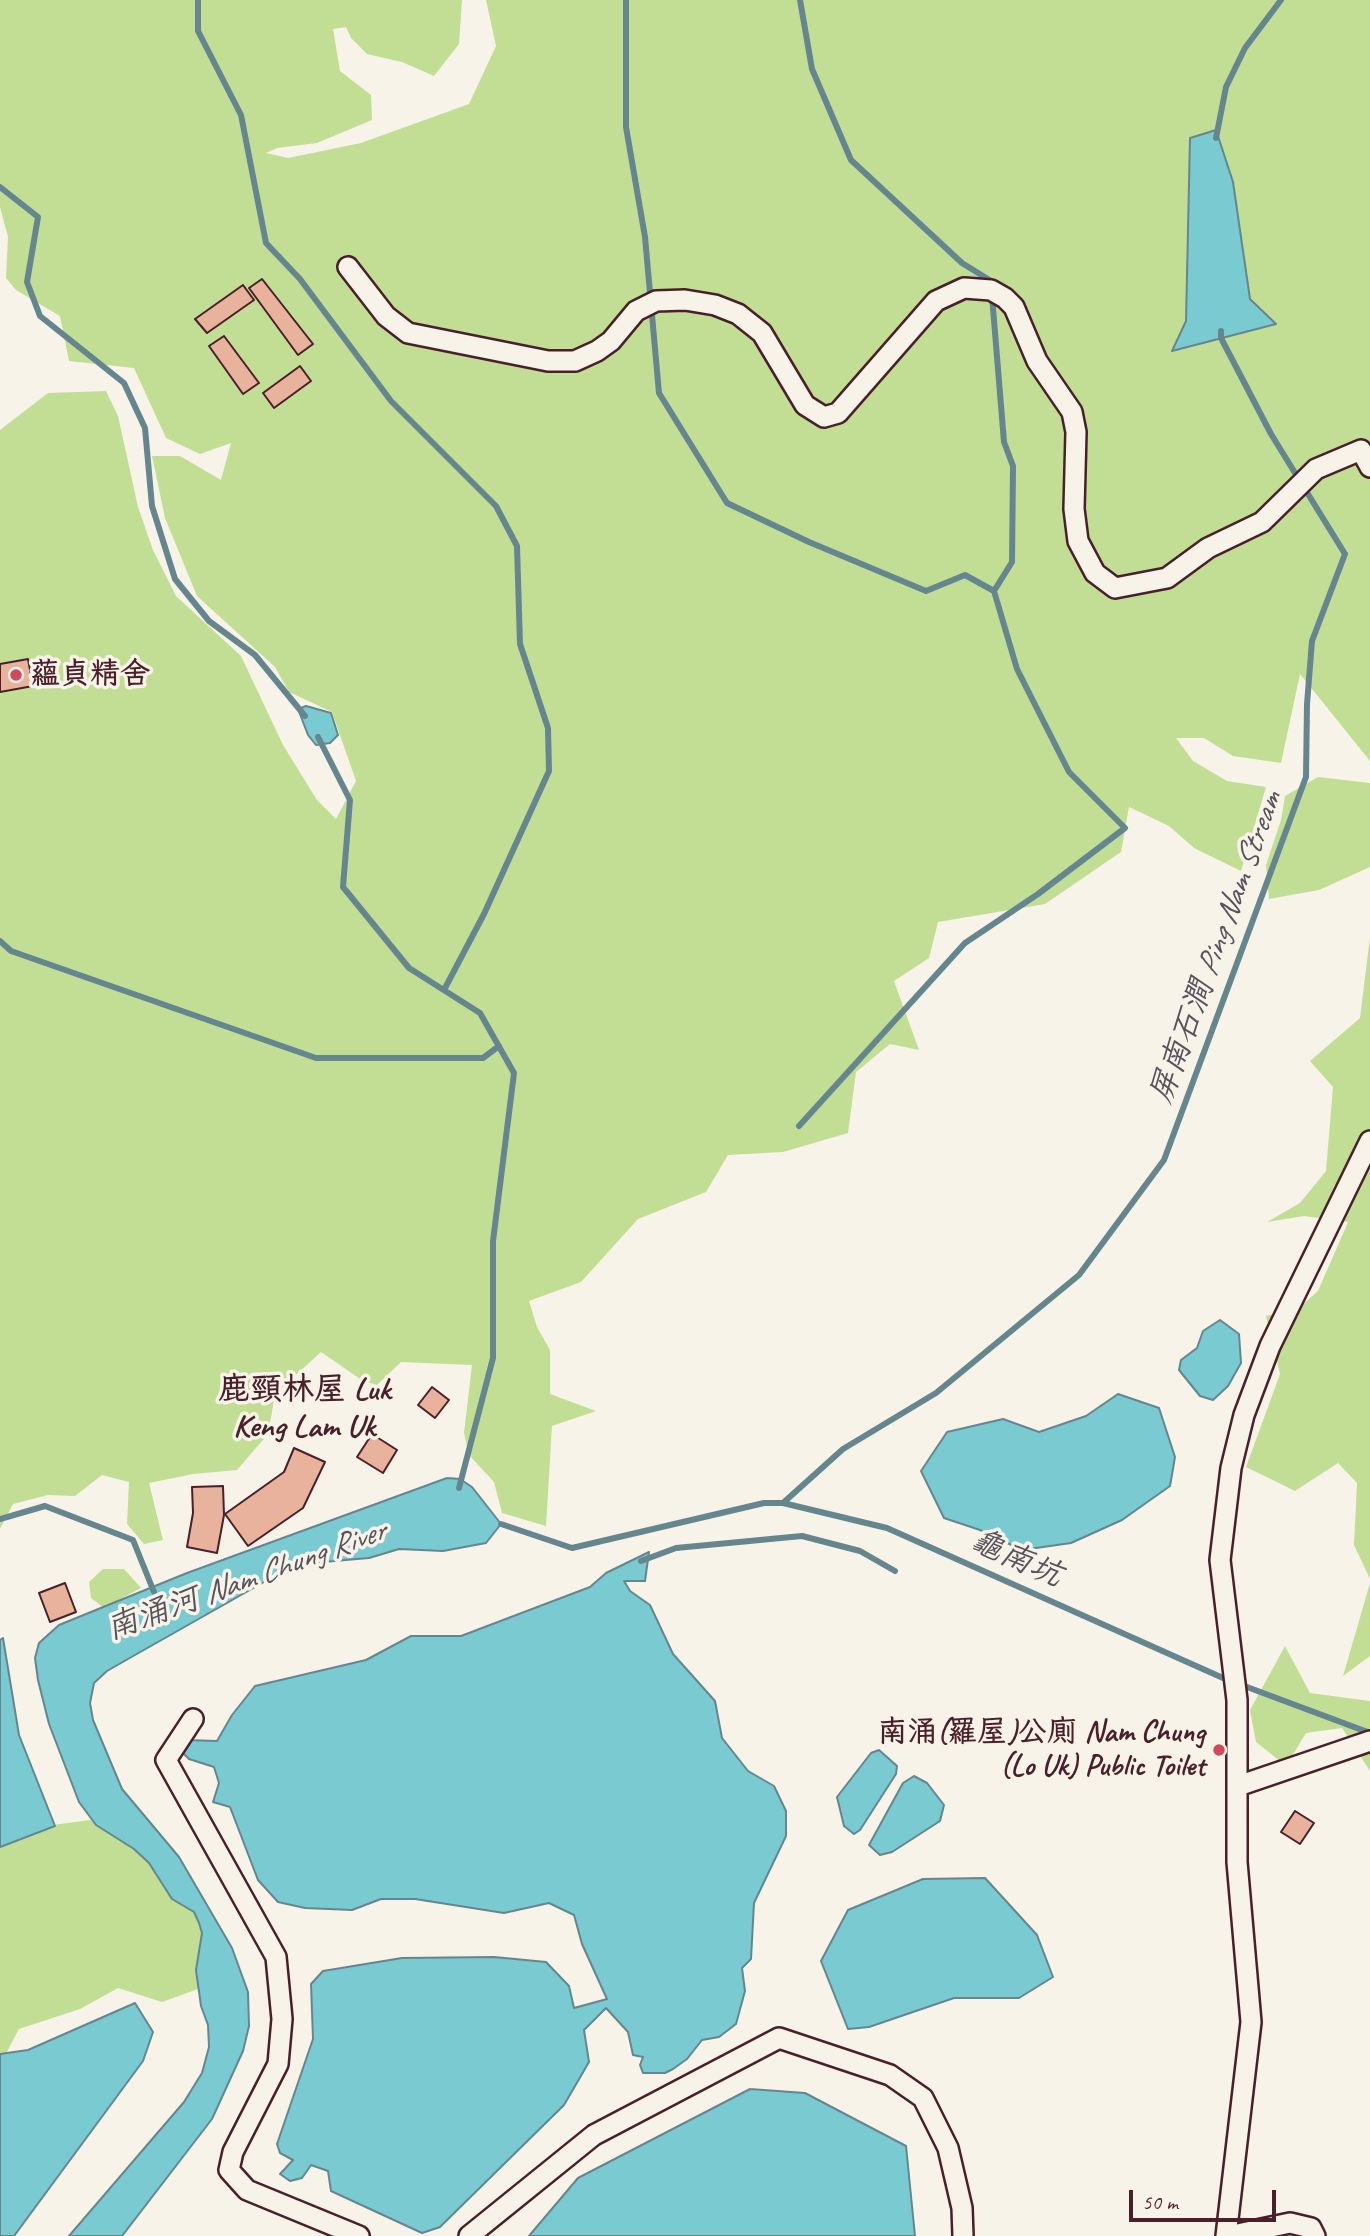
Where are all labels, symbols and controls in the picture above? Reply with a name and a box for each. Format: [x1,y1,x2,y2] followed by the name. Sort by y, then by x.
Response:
[30,657,150,693] place label: 蘊貞精舍
[8,667,24,683] marker: 蘊貞精舍
[1143,787,1291,1109] water label: 屏南石澗 Ping Nam Stream
[218,1372,390,1447] district label: 鹿頸林屋 Luk Keng Lam Uk
[101,1513,391,1649] water label: 南涌河 Nam Chung River
[964,1522,1068,1596] water label: 龜南坑
[877,1715,1205,1786] place label: 南涌(羅屋)公廁 Nam Chung (Lo Uk) Public Toilet
[1211,1742,1227,1758] marker: 南涌(羅屋)公廁 Nam Chung (Lo Uk) Public Toilet
[1132,2176,1279,2220] scale bar
[1142,2189,1178,2215] text: 50 m

